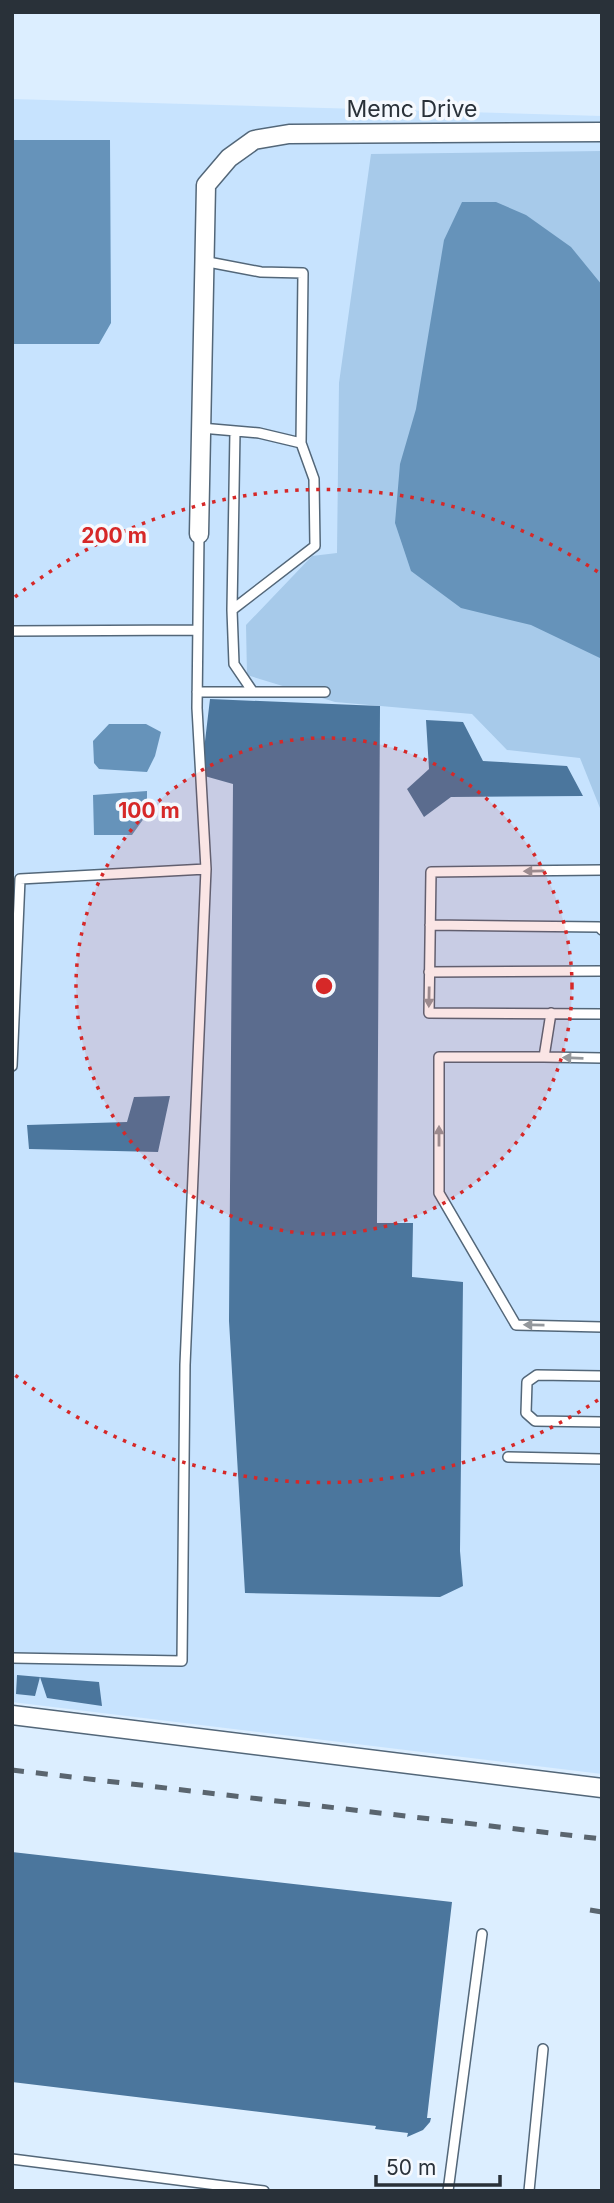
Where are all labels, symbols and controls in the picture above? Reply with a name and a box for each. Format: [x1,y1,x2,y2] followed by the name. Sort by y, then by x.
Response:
[346,95,478,123] street label: Memc Drive
[81,523,147,548] text: 200 m
[118,798,180,823] text: 100 m
[522,865,544,876] one-way arrow
[312,974,336,998] centre of rings
[423,986,435,1008] one-way arrow
[561,1052,583,1063] one-way arrow
[433,1125,445,1147] one-way arrow
[522,1320,544,1331] one-way arrow
[376,2144,500,2188] scale bar
[386,2155,436,2180] text: 50 m

